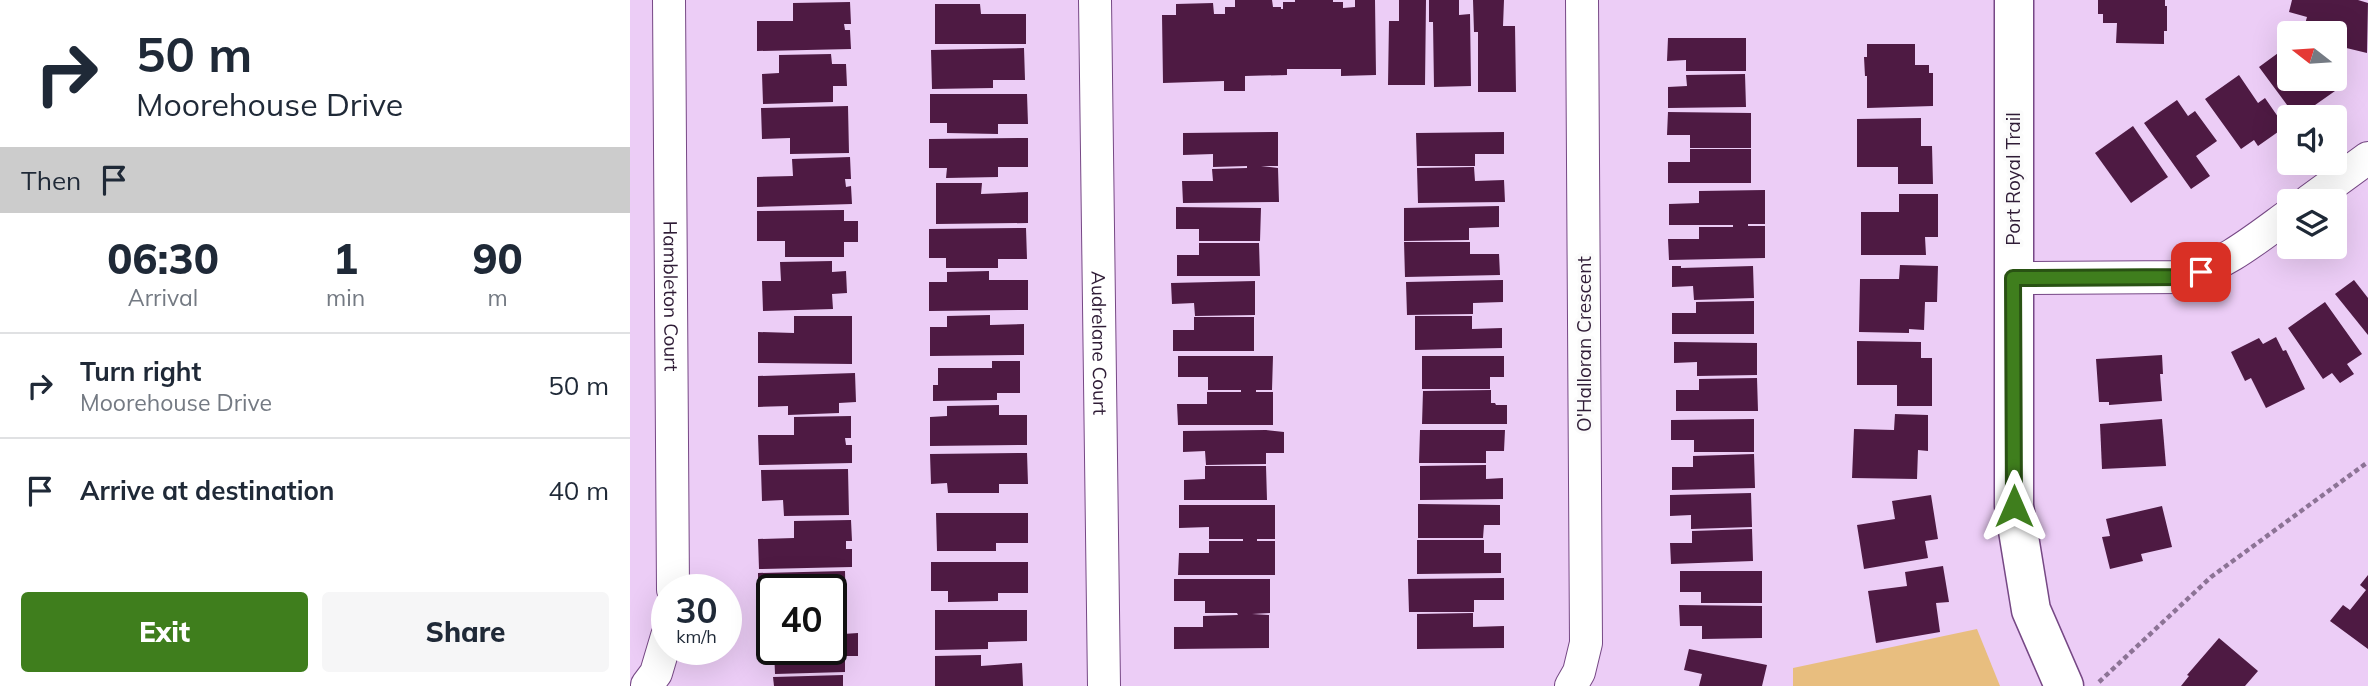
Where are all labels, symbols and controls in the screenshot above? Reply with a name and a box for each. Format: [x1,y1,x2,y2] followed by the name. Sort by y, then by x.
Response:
[2277,21,2347,91] north arrow
[2277,21,2347,259] map controls
[136,23,252,84] text: 50 m
[21,28,112,119] icon: right
[136,84,403,124] text: Moorehouse Drive
[2277,105,2347,175] button: sound
[2001,112,2025,246] street label: Port Royal Trail
[95,161,133,199] icon: arrive
[21,164,81,197] text: Then
[2277,189,2347,259] button: layers
[658,221,684,372] street label: Hambleton Court
[107,232,219,285] text: 06:30
[333,232,358,285] text: 1
[472,232,523,285] text: 90
[2171,242,2231,302] pin
[2182,253,2220,291] icon: arrive
[1572,256,1596,432] street label: O'Halloran Crescent
[1087,271,1112,416] street label: Audrelane Court
[128,283,198,312] text: Arrival
[326,283,365,312] text: min
[488,283,508,312] text: m
[80,355,201,388] text: Turn right
[21,367,59,405] icon: right
[548,369,609,402] text: 50 m
[80,388,272,417] text: Moorehouse Drive
[1977,469,2051,543] position arrow
[21,472,59,510] icon: arrive
[80,474,335,507] text: Arrive at destination
[548,474,609,507] text: 40 m
[756,574,847,665] speed limit sign: 40
[675,588,718,632] text: 30
[21,592,308,672] button: Exit
[322,592,609,672] button: Share
[676,625,717,648] text: km/h

